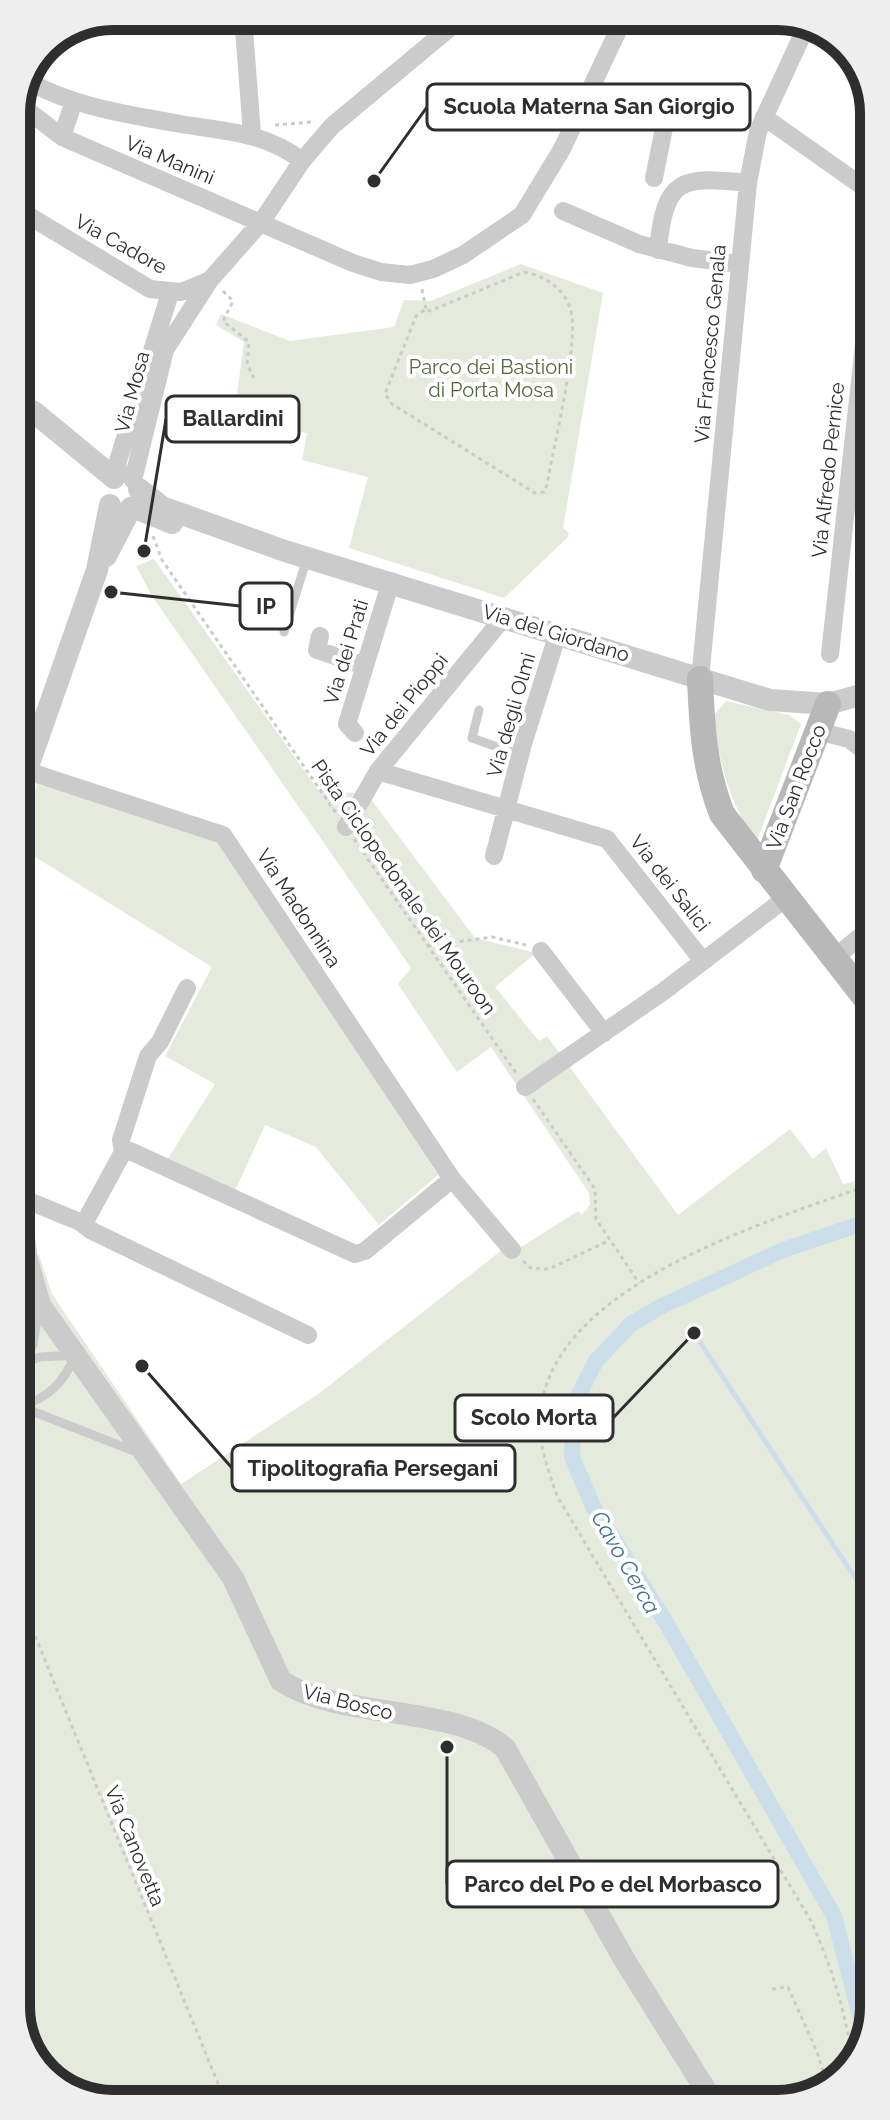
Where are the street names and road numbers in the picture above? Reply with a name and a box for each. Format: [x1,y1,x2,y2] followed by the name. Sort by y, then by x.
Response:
[122,131,218,189] street label: Via Manini
[71,209,171,279] street label: Via Cadore
[689,244,731,444] street label: Via Francesco Genala
[110,348,154,436] street label: Via Mosa
[807,381,849,559] street label: Via Alfredo Pernice
[319,596,373,708] street label: Via dei Prati
[480,599,632,667] street label: Via del Giordano
[355,649,453,761] street label: Via dei Pioppi
[482,650,540,780] street label: Via degli Olmi
[761,721,831,853] street label: Via San Rocco
[306,755,502,1019] street label: Pista Ciclopedonale dei Mouroon
[625,830,715,936] street label: Via dei Salici
[252,844,346,972] street label: Via Madonnina
[301,1679,395,1725] street label: Via Bosco
[100,1782,170,1910] street label: Via Canovetta

